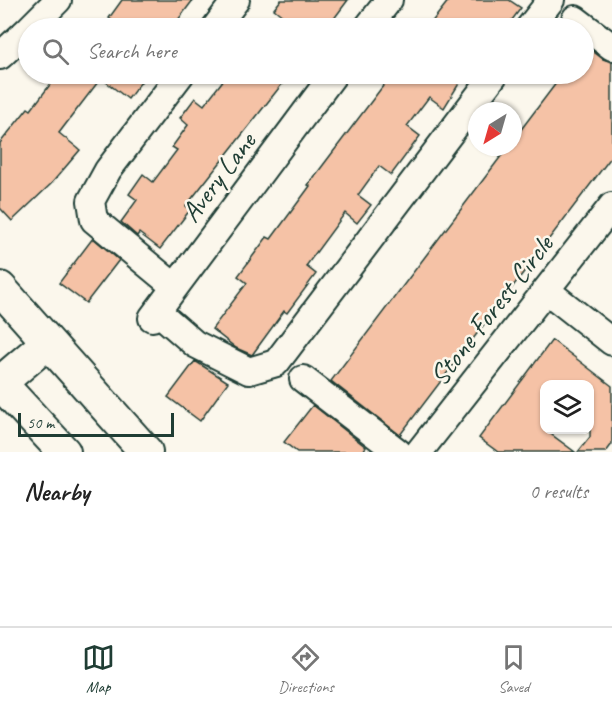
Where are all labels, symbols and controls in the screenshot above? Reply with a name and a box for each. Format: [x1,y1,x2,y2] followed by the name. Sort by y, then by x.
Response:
[18,18,594,84] search box
[39,35,72,68] icon: search
[87,37,177,65] text: Search here
[468,102,522,156] north arrow
[173,124,264,229] street label: Avery Lane
[422,226,562,392] street label: Stone Forest Circle
[540,380,594,434] map controls
[540,380,594,434] button: layers
[18,410,174,438] scale bar
[27,413,54,433] text: 50 m
[24,475,89,508] text: Nearby
[529,479,588,504] text: 0 results
[82,641,115,697] tab: Map
[278,641,334,697] tab: Directions
[497,641,530,697] tab: Saved

